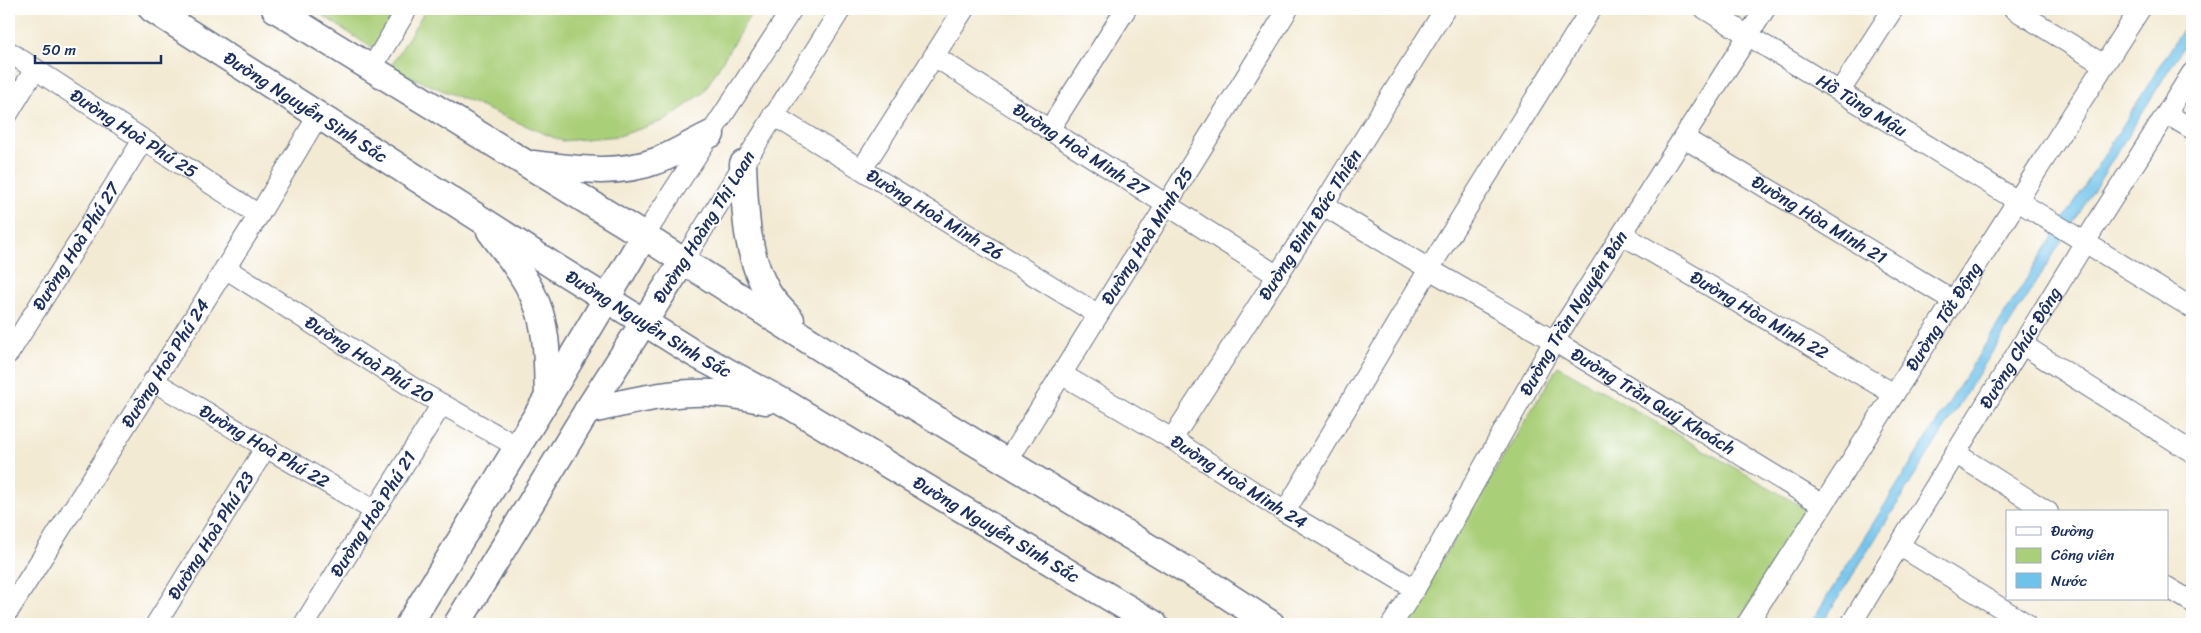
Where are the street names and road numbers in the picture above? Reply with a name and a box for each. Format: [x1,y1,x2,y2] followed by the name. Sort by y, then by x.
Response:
[217,42,394,172] street label: Đường Nguyễn Sinh Sắc
[1810,65,1914,146] street label: Hồ Tùng Mậu
[63,80,204,187] street label: Đường Hoà Phú 25
[1006,94,1157,206] street label: Đường Hoà Minh 27
[1249,142,1371,307] street label: Đường Đinh Đức Thiện
[644,144,764,310] street label: Đường Hoàng Thị Loan
[860,160,1010,269] street label: Đường Hoà Minh 26
[1092,161,1202,311] street label: Đường Hoà Minh 25
[1745,166,1894,273] street label: Đường Hòa Minh 21
[23,174,130,317] street label: Đường Hoà Phú 27
[1510,224,1637,402] street label: Đường Trần Nguyên Đán
[1896,255,1991,378] street label: Đường Tốt Động
[559,261,737,387] street label: Đường Nguyễn Sinh Sắc
[1684,262,1835,368] street label: Đường Hòa Minh 22
[1970,280,2070,415] street label: Đường Chúc Động
[112,292,218,434] street label: Đường Hoà Phú 24
[298,307,440,412] street label: Đường Hoà Phú 20
[1564,339,1742,464] street label: Đường Trần Quý Khoách
[193,395,336,497] street label: Đường Hoà Phú 22
[1164,426,1313,538] street label: Đường Hoà Minh 24
[321,444,425,583] street label: Đường Hoà Phú 21
[159,465,263,606] street label: Đường Hoà Phú 23
[907,467,1086,592] street label: Đường Nguyễn Sinh Sắc

